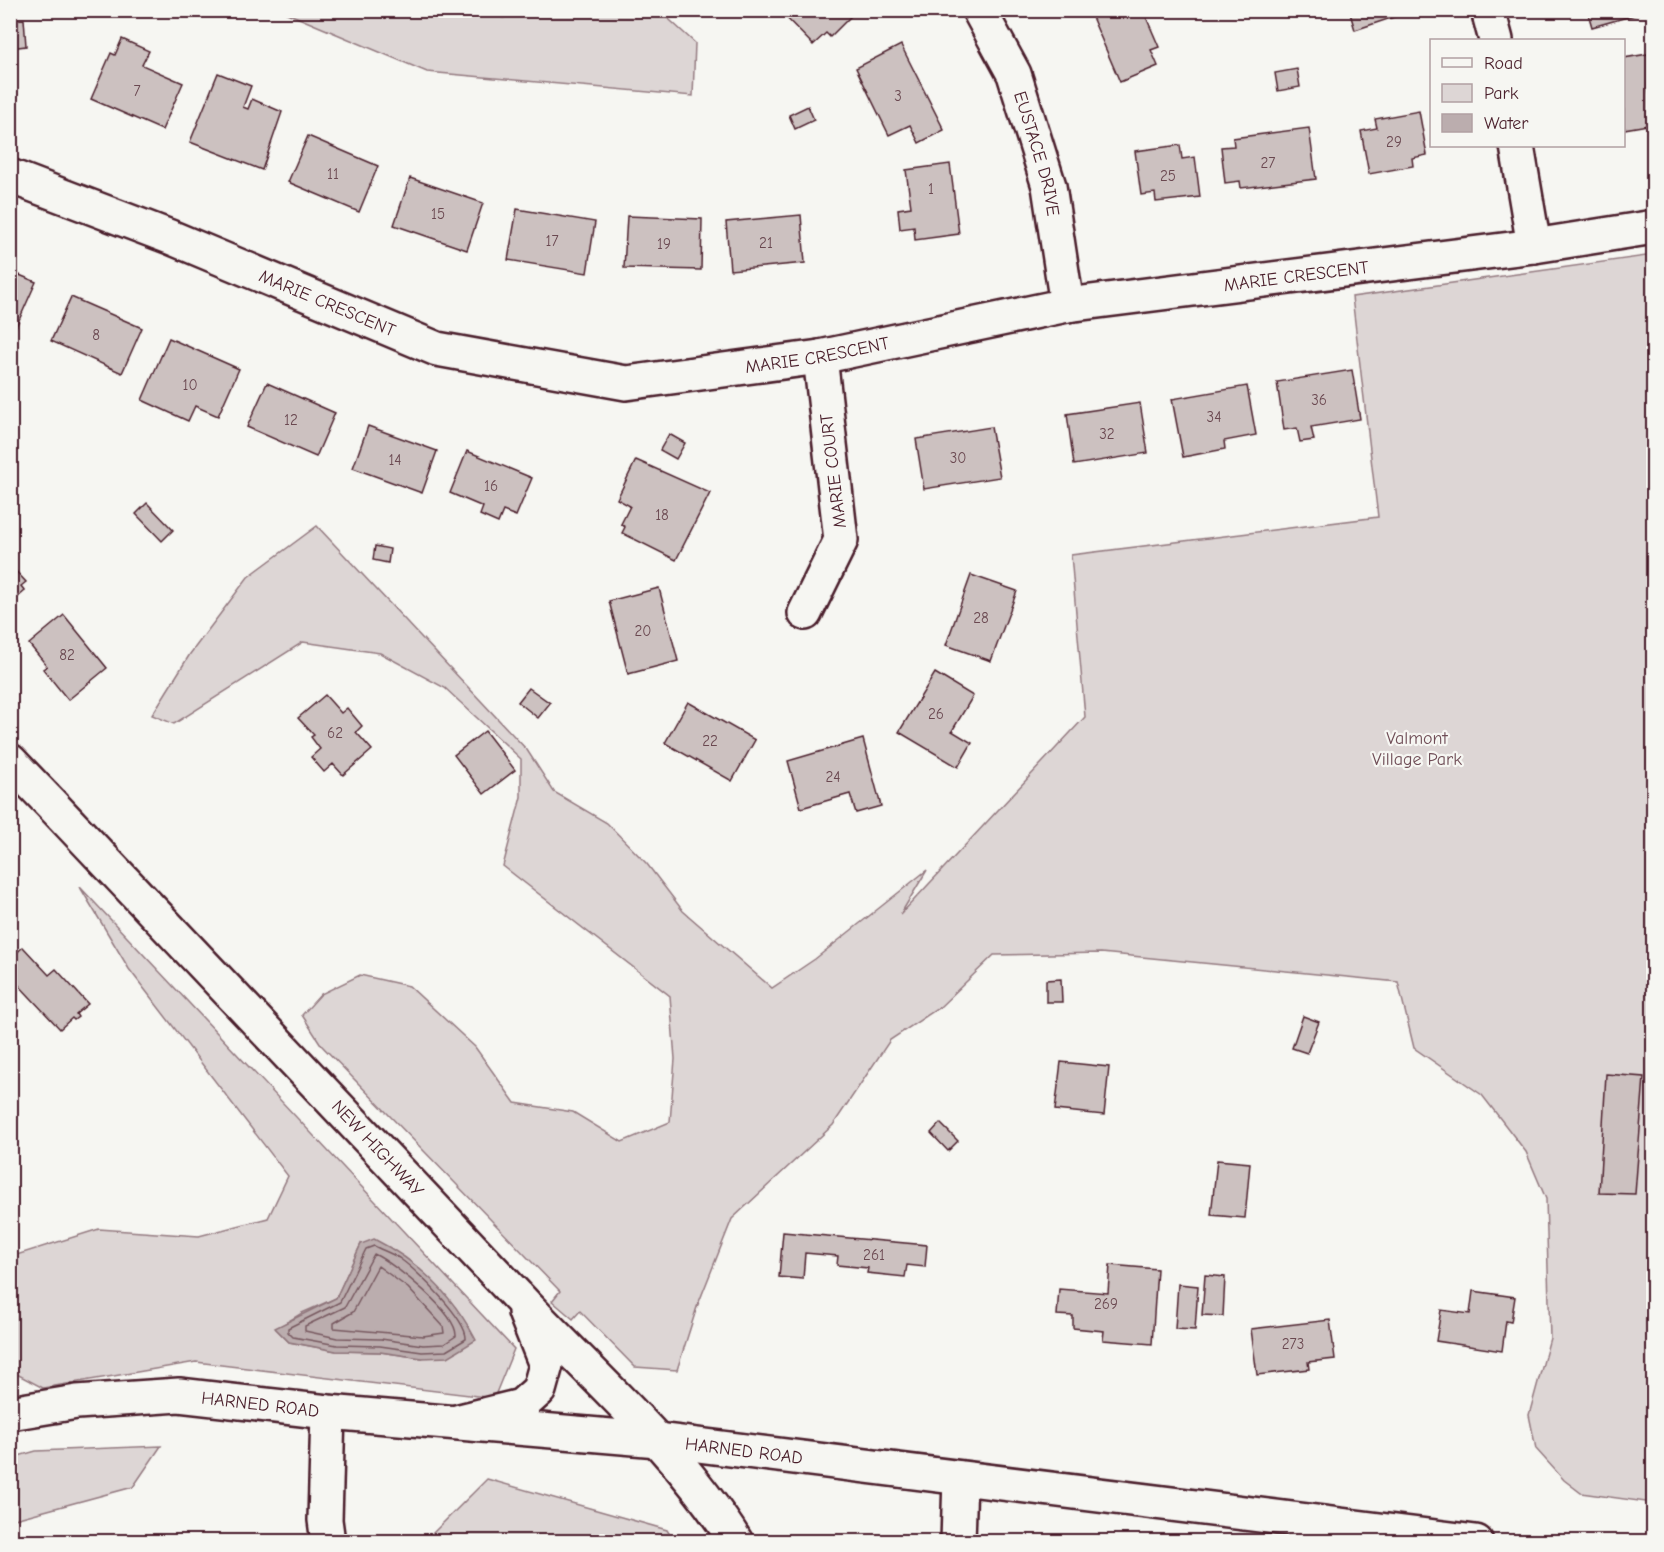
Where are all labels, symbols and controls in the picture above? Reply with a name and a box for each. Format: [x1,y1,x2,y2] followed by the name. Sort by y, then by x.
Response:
[1430,39,1625,147] legend
[1484,53,1523,74] text: Road
[133,82,141,100] house number: 7
[1484,83,1519,104] text: Park
[894,87,902,105] house number: 3
[1009,89,1063,218] street label: EUSTACE DRIVE
[1484,113,1529,134] text: Water
[1386,133,1402,151] house number: 29
[1261,154,1275,172] house number: 27
[327,165,339,183] house number: 11
[1160,167,1176,185] house number: 25
[928,180,934,198] house number: 1
[431,205,445,223] house number: 15
[545,232,559,250] house number: 17
[759,234,773,252] house number: 21
[657,235,671,253] house number: 19
[1223,257,1371,296] street label: MARIE CRESCENT
[256,266,399,342] street label: MARIE CRESCENT
[92,326,100,344] house number: 8
[744,333,892,378] street label: MARIE CRESCENT
[182,376,198,394] house number: 10
[1311,391,1327,409] house number: 36
[1207,408,1221,426] house number: 34
[284,411,298,429] house number: 12
[816,412,851,529] street label: MARIE COURT
[1099,425,1115,443] house number: 32
[950,449,966,467] house number: 30
[388,451,402,469] house number: 14
[484,477,498,495] house number: 16
[655,506,669,524] house number: 18
[973,609,989,627] house number: 28
[635,622,651,640] house number: 20
[59,646,75,664] house number: 82
[928,705,944,723] house number: 26
[327,724,343,742] house number: 62
[1372,728,1462,770] park label: Valmont Village Park
[702,732,718,750] house number: 22
[825,768,841,786] house number: 24
[327,1096,428,1201] street label: NEW HIGHWAY
[863,1246,885,1264] house number: 261
[1094,1295,1118,1313] house number: 269
[1282,1335,1304,1353] house number: 273
[200,1388,320,1422] street label: HARNED ROAD
[684,1433,804,1469] street label: HARNED ROAD

